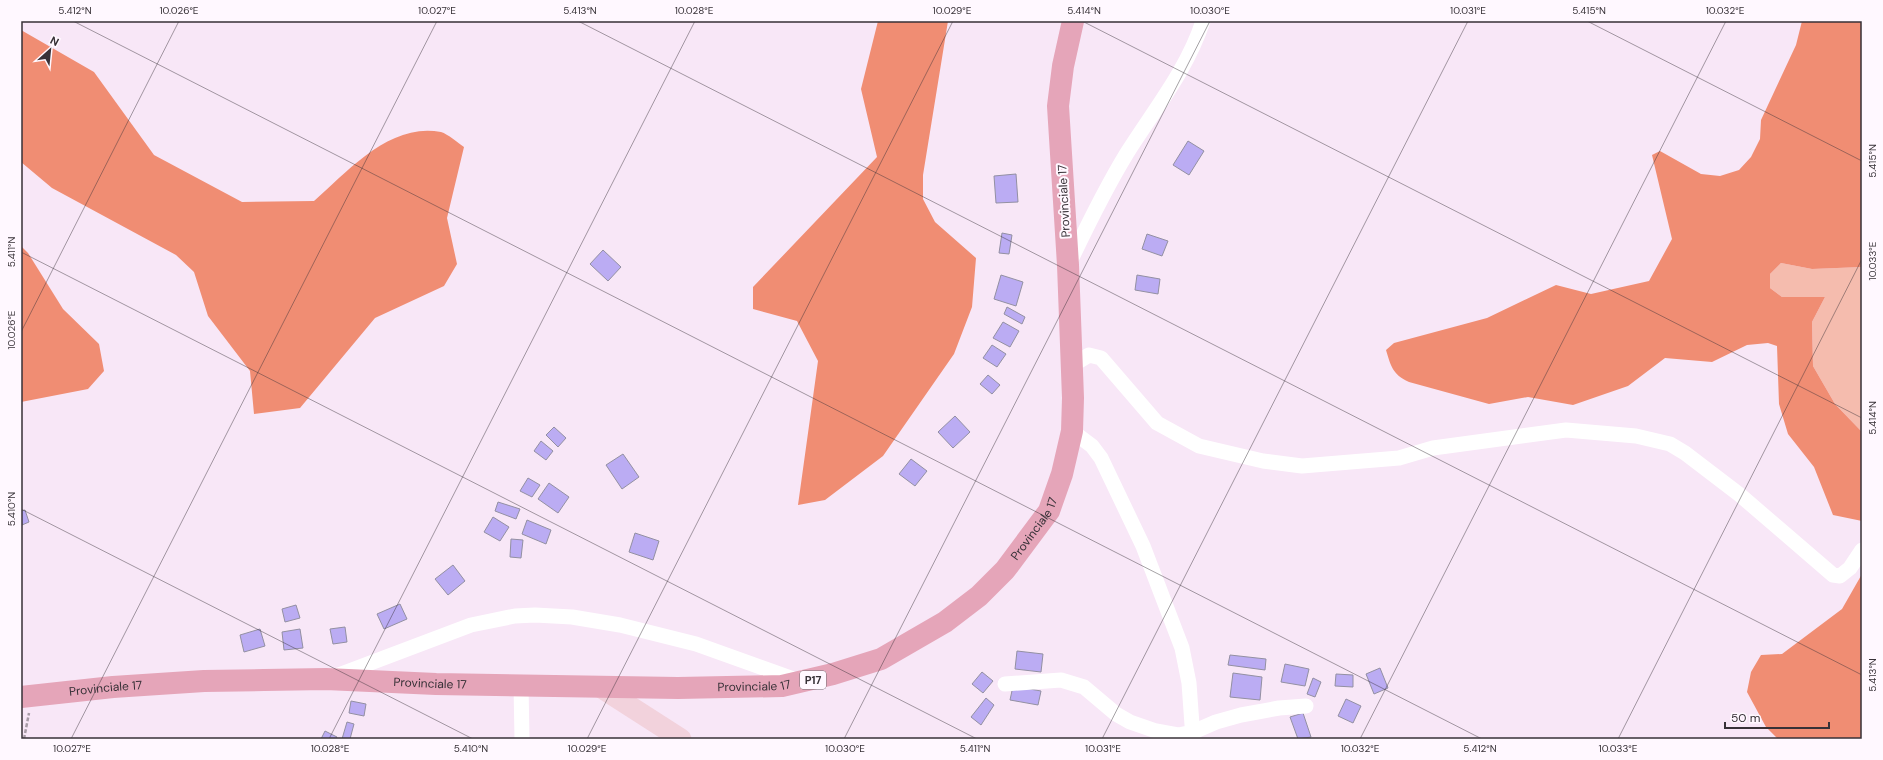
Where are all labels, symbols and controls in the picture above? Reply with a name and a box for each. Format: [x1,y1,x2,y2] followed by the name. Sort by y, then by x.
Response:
[58,4,92,17] text: 5.412°N
[160,4,199,17] text: 10.026°E
[418,4,456,17] text: 10.027°E
[563,4,597,17] text: 5.413°N
[675,4,714,17] text: 10.028°E
[933,4,972,17] text: 10.029°E
[1067,4,1101,17] text: 5.414°N
[1190,4,1230,17] text: 10.030°E
[1450,4,1486,17] text: 10.031°E
[1572,4,1606,17] text: 5.415°N
[1706,4,1745,17] text: 10.032°E
[30,30,70,70] north arrow
[48,33,61,49] text: N
[1866,144,1879,178] text: 5.415°N
[1054,164,1074,238] street label: Provinciale 17
[5,237,18,267] text: 5.411°N
[1866,241,1879,280] text: 10.033°E
[5,310,18,350] text: 10.026°E
[1866,401,1879,435] text: 5.414°N
[5,492,18,526] text: 5.410°N
[1007,495,1061,563] street label: Provinciale 17
[1866,658,1879,692] text: 5.413°N
[800,671,826,689] road number: P17
[393,674,467,693] street label: Provinciale 17
[717,676,792,695] street label: Provinciale 17
[68,677,143,700] street label: Provinciale 17
[1725,704,1829,730] scale bar
[1731,710,1760,726] text: 50 m
[53,742,91,755] text: 10.027°E
[311,742,350,755] text: 10.028°E
[454,742,488,755] text: 5.410°N
[568,742,607,755] text: 10.029°E
[825,742,865,755] text: 10.030°E
[960,742,990,755] text: 5.411°N
[1085,742,1121,755] text: 10.031°E
[1341,742,1380,755] text: 10.032°E
[1463,742,1497,755] text: 5.412°N
[1599,742,1638,755] text: 10.033°E

